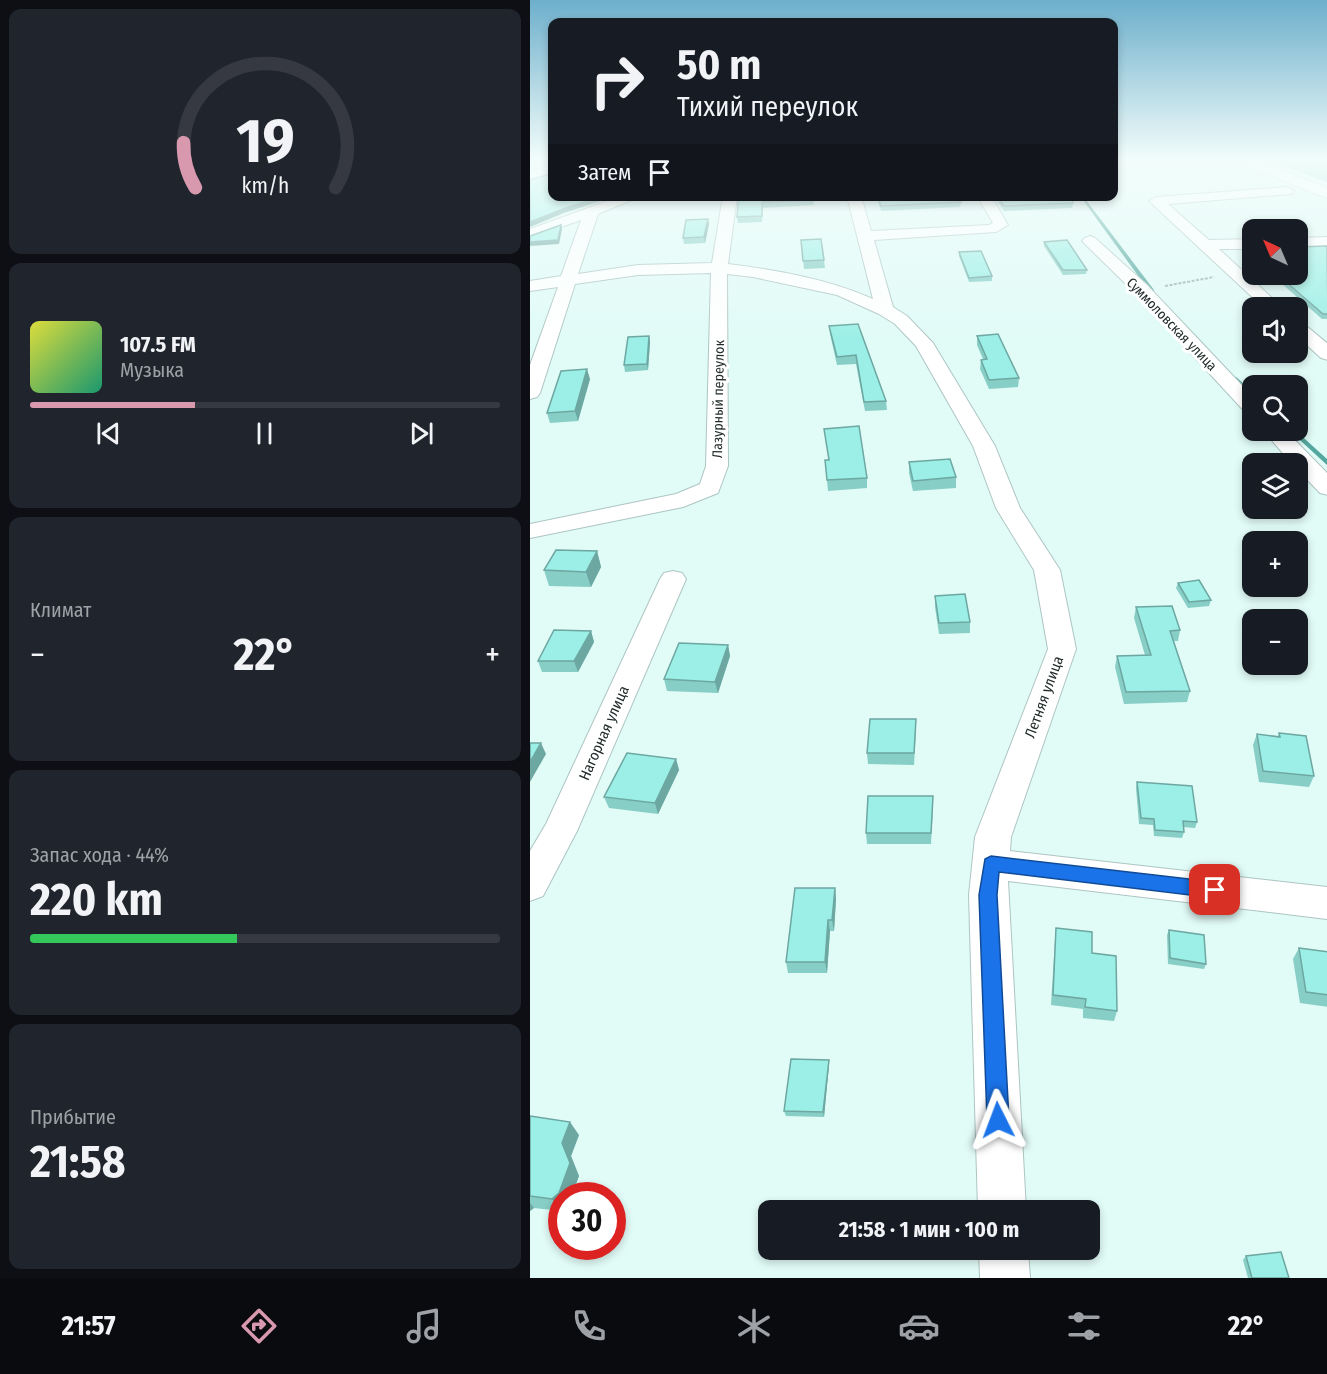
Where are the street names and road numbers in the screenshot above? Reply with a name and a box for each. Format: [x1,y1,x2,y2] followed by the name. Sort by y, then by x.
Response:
[1123,274,1221,375] street label: Суммоловская улица
[709,339,728,458] street label: Лазурный переулок
[1021,654,1067,740] street label: Летняя улица
[575,683,633,783] street label: Нагорная улица

